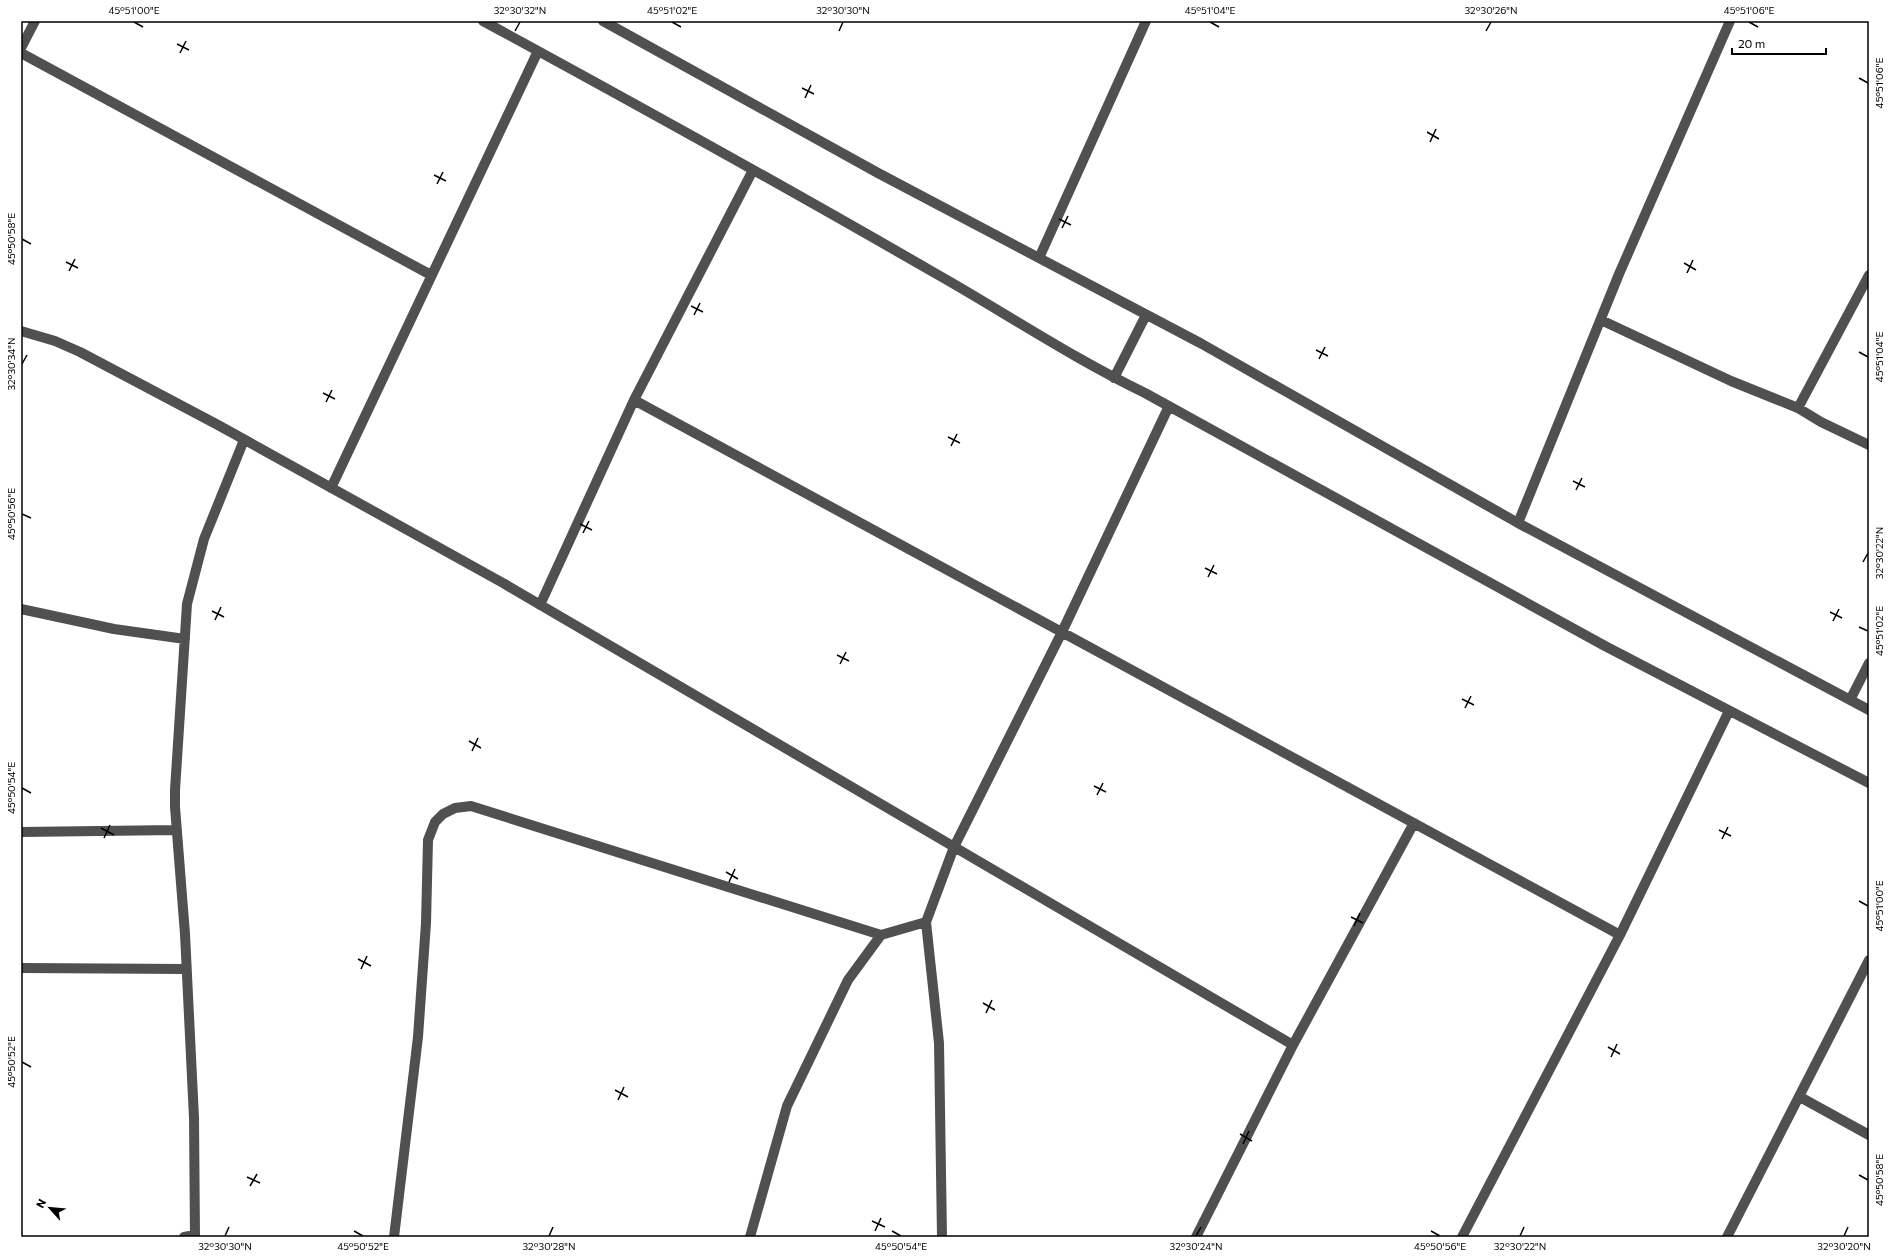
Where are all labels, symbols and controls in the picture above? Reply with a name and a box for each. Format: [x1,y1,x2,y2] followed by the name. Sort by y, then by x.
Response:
[108,4,160,16] text: 45°51'00"E
[494,4,546,16] text: 32°30'32"N
[647,4,697,16] text: 45°51'02"E
[816,4,870,16] text: 32°30'30"N
[1185,4,1235,16] text: 45°51'04"E
[1464,4,1518,16] text: 32°30'26"N
[1724,4,1774,16] text: 45°51'06"E
[1732,30,1826,56] scale bar
[1738,36,1765,50] text: 20 m
[1873,58,1885,108] text: 45°51'06"E
[5,213,17,265] text: 45°50'58"E
[1873,332,1885,382] text: 45°51'04"E
[5,337,17,391] text: 32°30'34"N
[5,488,17,540] text: 45°50'56"E
[1873,527,1885,579] text: 32°30'22"N
[1873,606,1885,656] text: 45°51'02"E
[5,762,17,814] text: 45°50'54"E
[1873,880,1885,932] text: 45°51'00"E
[5,1036,17,1088] text: 45°50'52"E
[1873,1154,1885,1206] text: 45°50'58"E
[30,1188,70,1228] north arrow
[33,1197,48,1210] text: N
[198,1240,252,1252] text: 32°30'30"N
[337,1240,389,1252] text: 45°50'52"E
[522,1240,576,1252] text: 32°30'28"N
[875,1240,927,1252] text: 45°50'54"E
[1170,1240,1222,1252] text: 32°30'24"N
[1414,1240,1466,1252] text: 45°50'56"E
[1494,1240,1546,1252] text: 32°30'22"N
[1817,1240,1871,1252] text: 32°30'20"N

